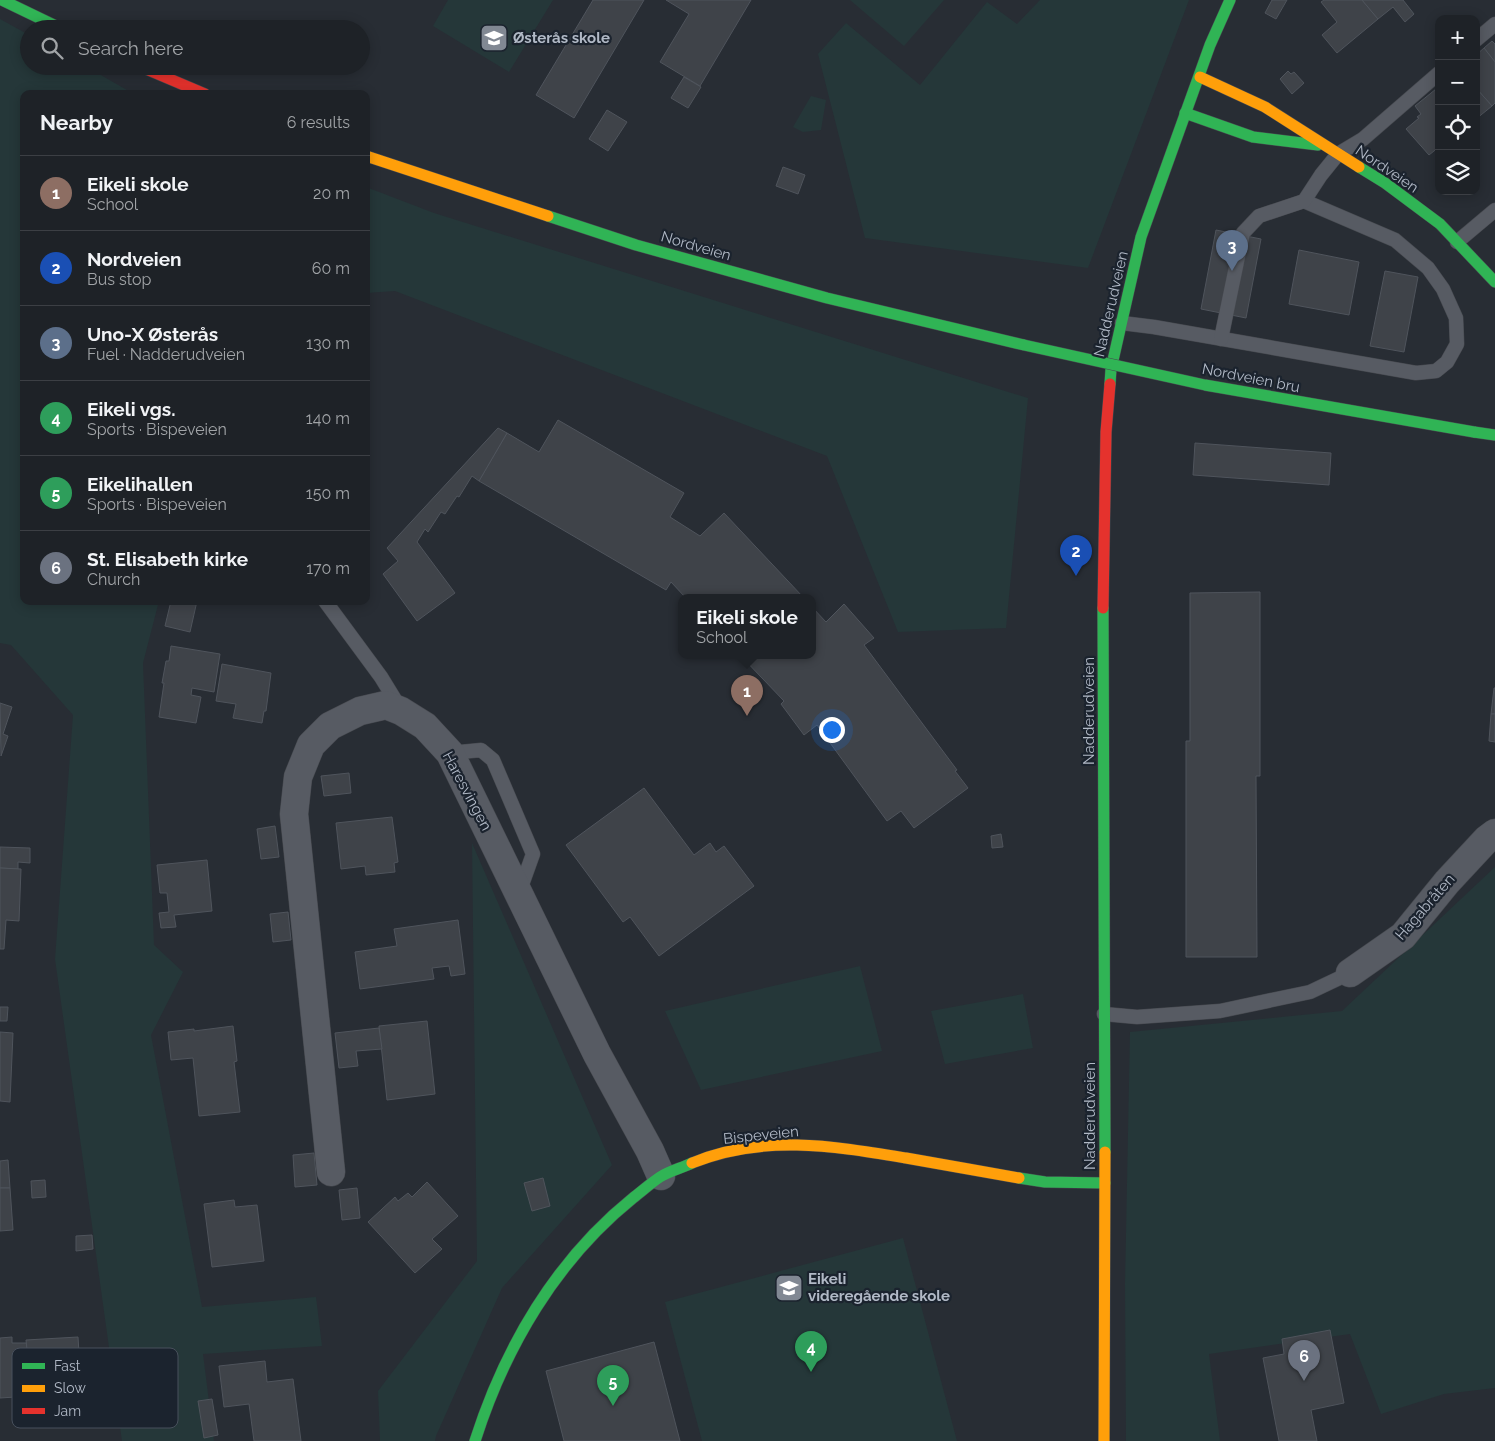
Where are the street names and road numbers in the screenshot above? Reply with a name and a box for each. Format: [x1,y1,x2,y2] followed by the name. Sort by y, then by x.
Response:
[1352,141,1422,197] street label: Nordveien
[659,227,733,265] street label: Nordveien
[1090,249,1132,359] street label: Nadderudveien
[1201,360,1302,396] street label: Nordveien bru
[1080,657,1098,765] street label: Nadderudveien
[439,748,495,834] street label: Haresvingen
[1391,870,1459,944] street label: Hagabråten
[1081,1062,1099,1170] street label: Nadderudveien
[722,1122,800,1148] street label: Bispeveien

